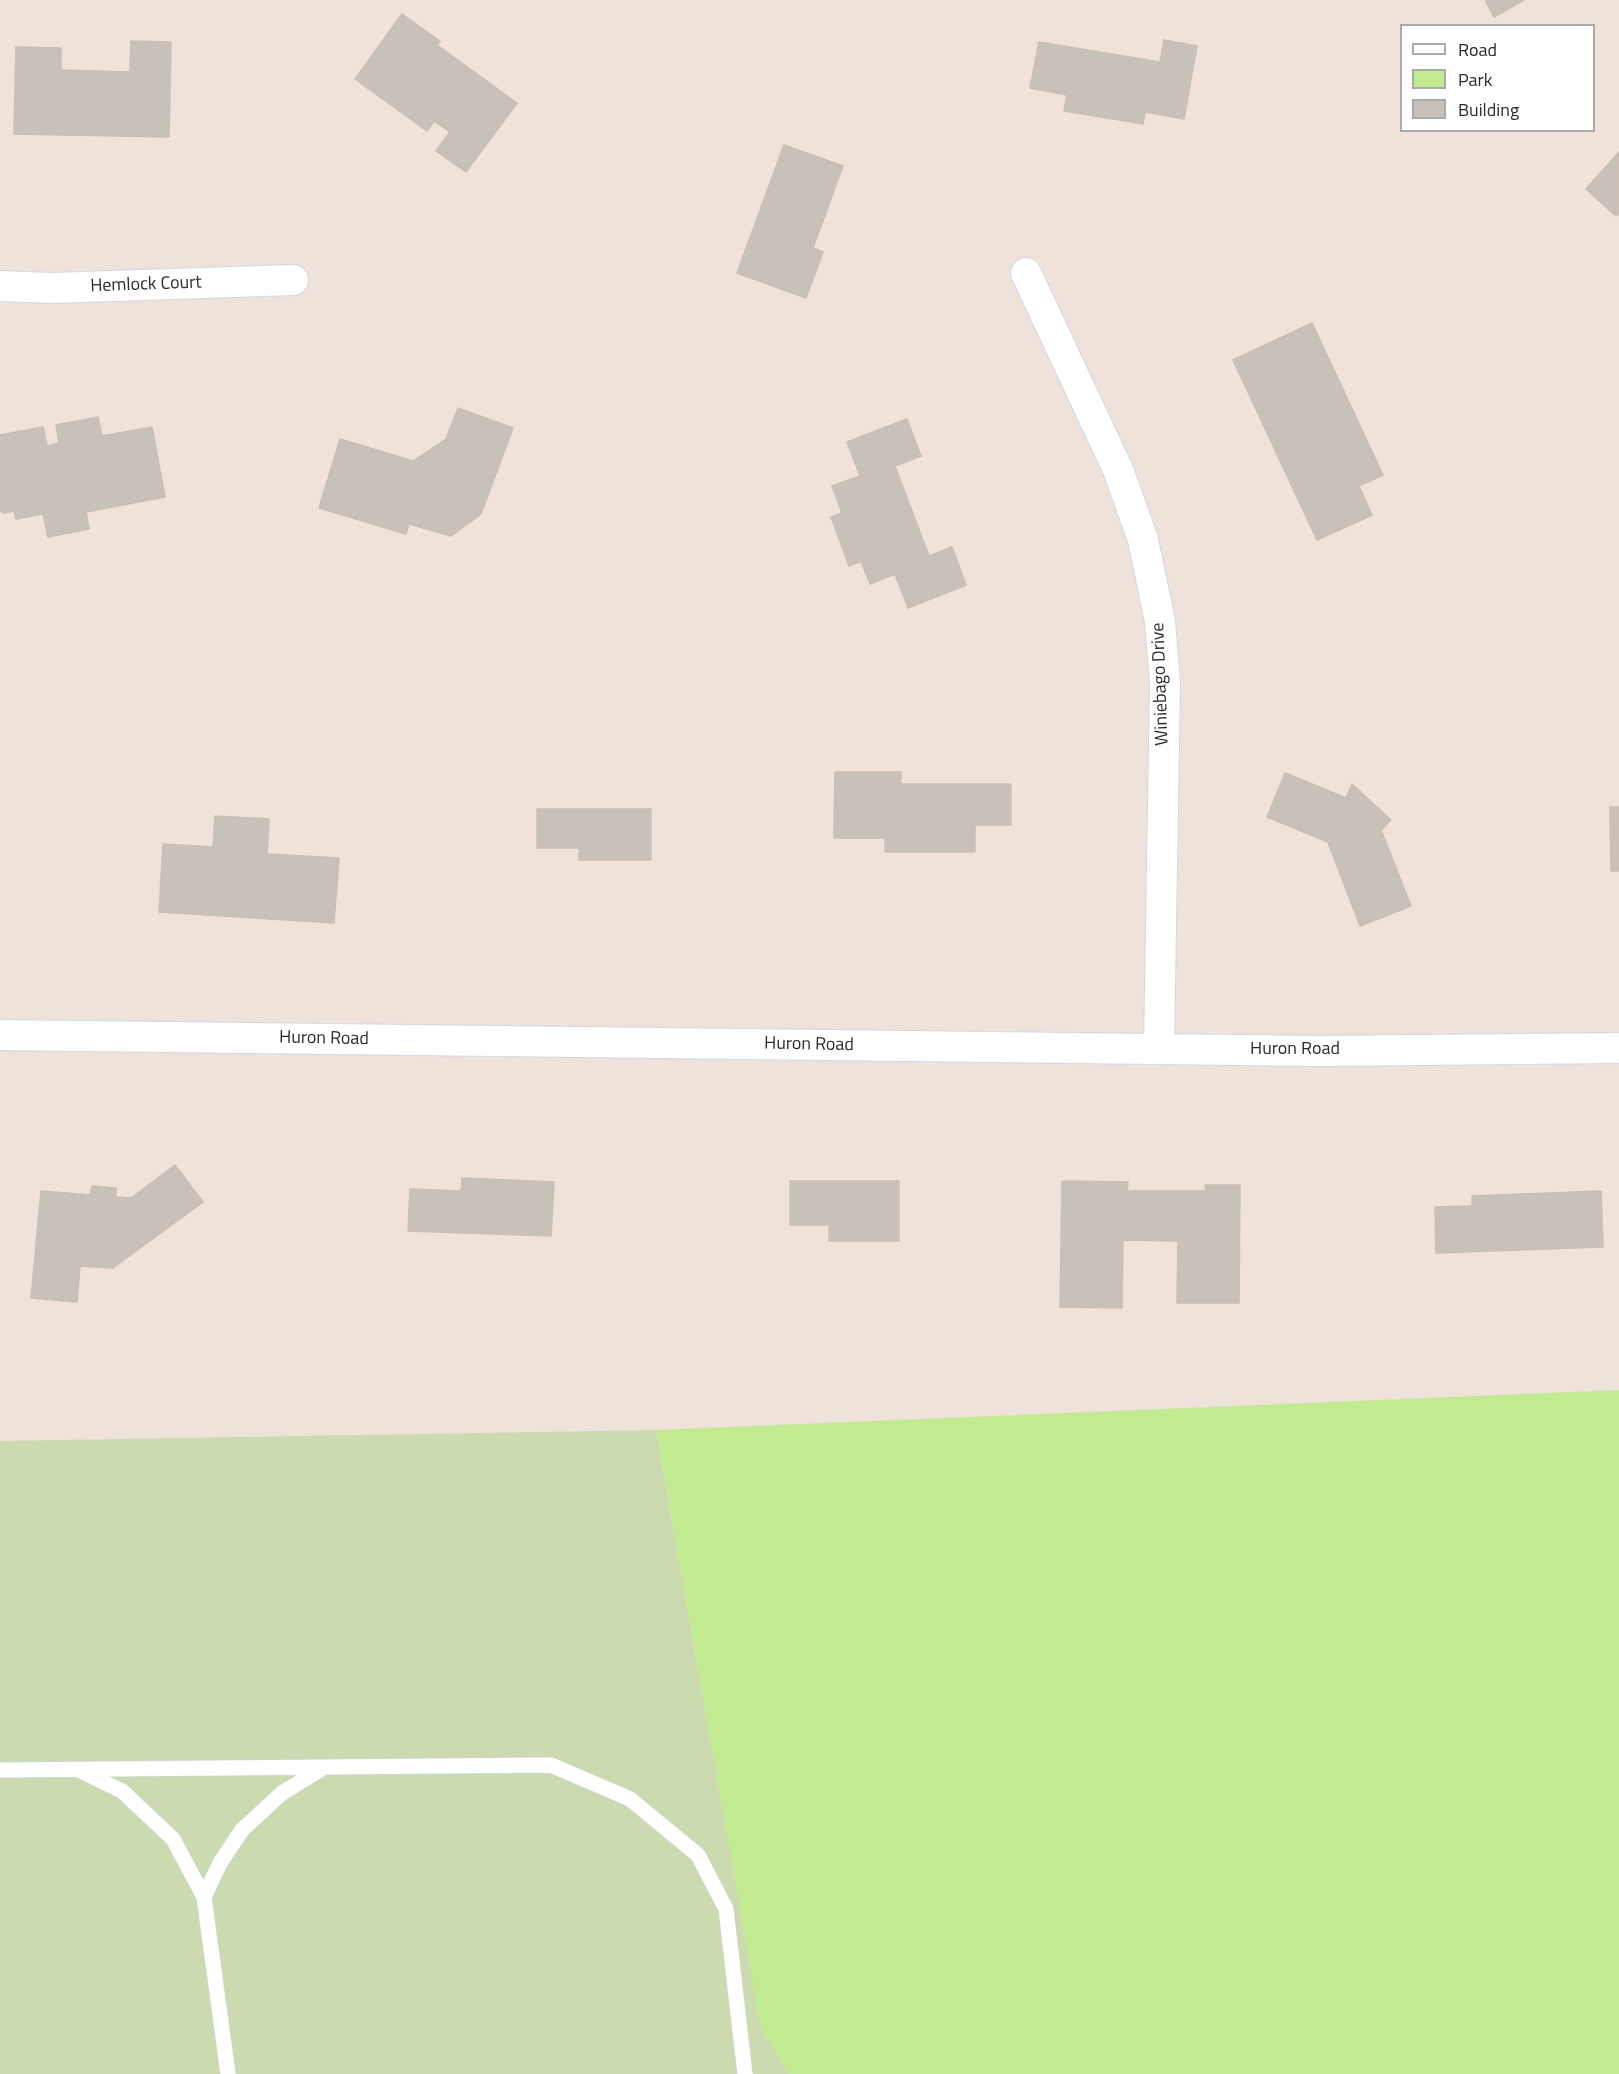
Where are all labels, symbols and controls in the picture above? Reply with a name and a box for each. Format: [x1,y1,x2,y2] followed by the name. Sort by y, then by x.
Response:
[1400,24,1595,132] legend
[1458,36,1497,63] text: Road
[1458,66,1492,93] text: Park
[1458,96,1519,123] text: Building
[90,272,202,298] street label: Hemlock Court
[1148,622,1174,746] street label: Winiebago Drive
[279,1027,369,1051] street label: Huron Road
[764,1033,854,1057] street label: Huron Road
[1250,1039,1340,1061] street label: Huron Road

